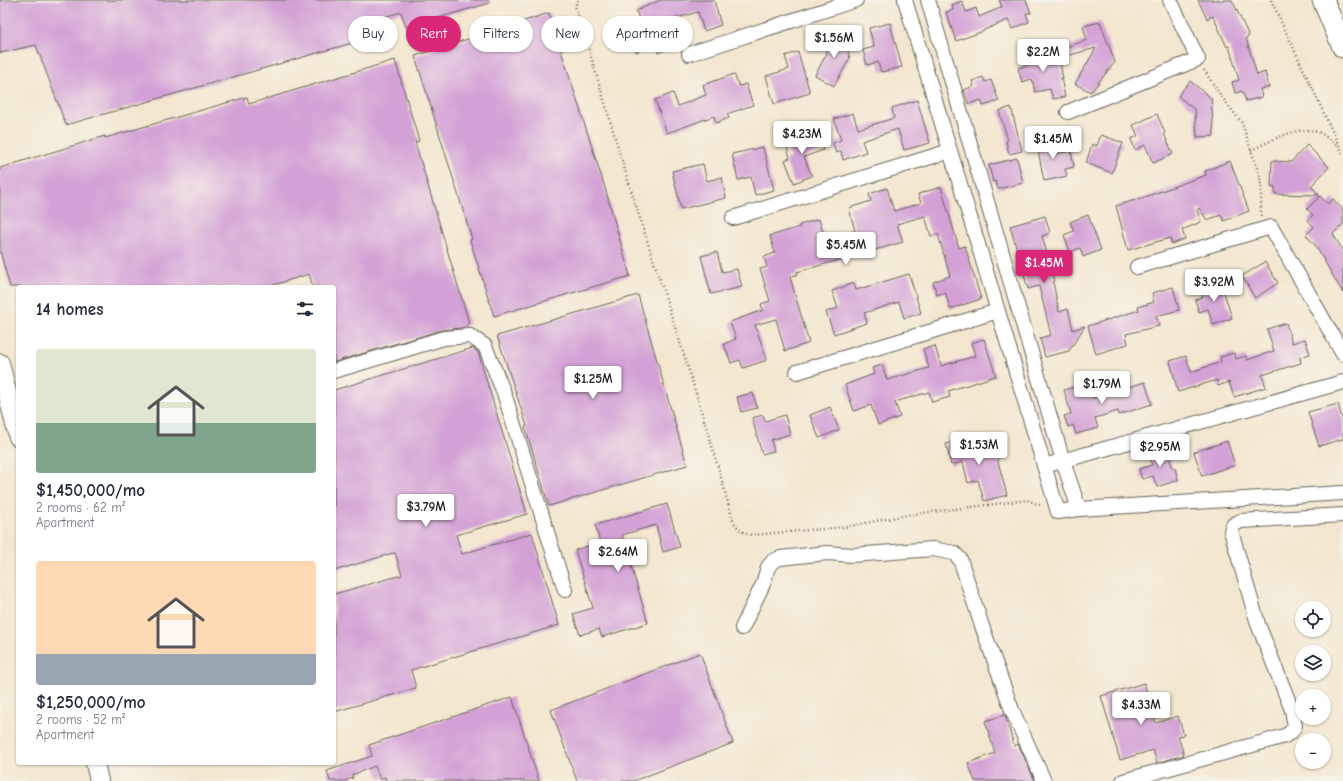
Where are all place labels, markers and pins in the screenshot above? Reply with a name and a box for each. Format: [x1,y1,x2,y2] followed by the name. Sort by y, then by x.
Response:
[801,25,867,59] pin: $1.56M
[1015,39,1071,73] pin: $2.2M
[769,121,835,155] pin: $4.23M
[1020,126,1086,160] pin: $1.45M
[813,232,879,266] pin: $5.45M
[1011,250,1077,284] pin: $1.45M
[1181,269,1247,303] pin: $3.92M
[560,366,626,400] pin: $1.25M
[1069,371,1135,405] pin: $1.79M
[946,432,1012,466] pin: $1.53M
[1127,434,1193,468] pin: $2.95M
[393,494,459,528] pin: $3.79M
[585,539,651,573] pin: $2.64M
[1108,692,1174,726] pin: $4.33M

